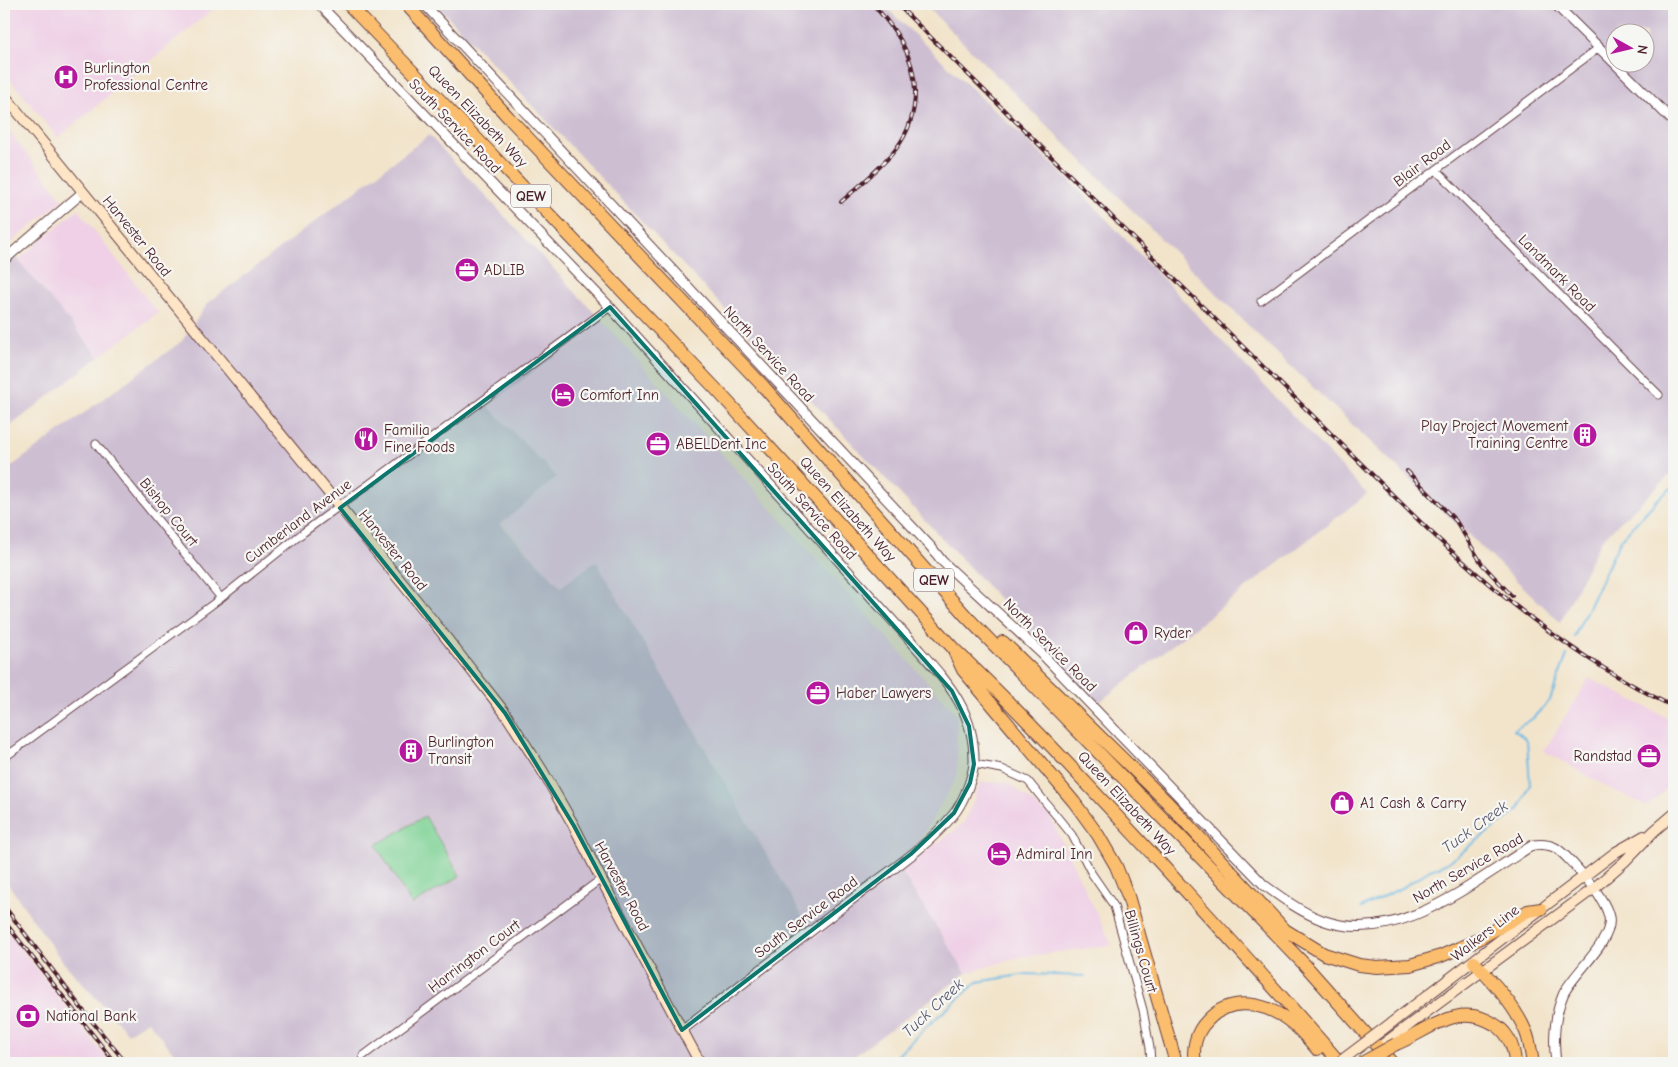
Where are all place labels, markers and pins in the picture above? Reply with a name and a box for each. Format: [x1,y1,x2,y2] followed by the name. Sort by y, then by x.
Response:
[84,59,209,94] place label: Burlington Professional Centre
[53,64,79,90] hospital icon: Burlington Professional Centre
[454,257,480,283] office icon: ADLIB
[484,261,525,279] place label: ADLIB
[550,382,576,408] hotel icon: Comfort Inn
[580,386,659,404] place label: Comfort Inn
[1421,417,1569,452] place label: Play Project Movement Training Centre
[384,421,455,456] place label: Familia Fine Foods
[1572,422,1598,448] building icon: Play Project Movement Training Centre
[353,426,379,452] restaurant icon: Familia Fine Foods
[645,431,671,457] office icon: ABELDent Inc
[676,435,767,453] place label: ABELDent Inc
[1123,620,1149,646] shop icon: Ryder
[1154,624,1191,642] place label: Ryder
[805,680,831,706] office icon: Haber Lawyers
[836,684,931,702] place label: Haber Lawyers
[428,733,494,768] place label: Burlington Transit
[398,738,424,764] building icon: Burlington Transit
[1636,743,1662,769] office icon: Randstad
[1573,747,1632,765] place label: Randstad
[1329,790,1355,816] shop icon: A1 Cash & Carry
[1360,794,1466,812] place label: A1 Cash & Carry
[986,841,1012,867] hotel icon: Admiral Inn
[1016,845,1093,863] place label: Admiral Inn
[15,1003,41,1029] bank icon: National Bank
[46,1007,137,1025] place label: National Bank

